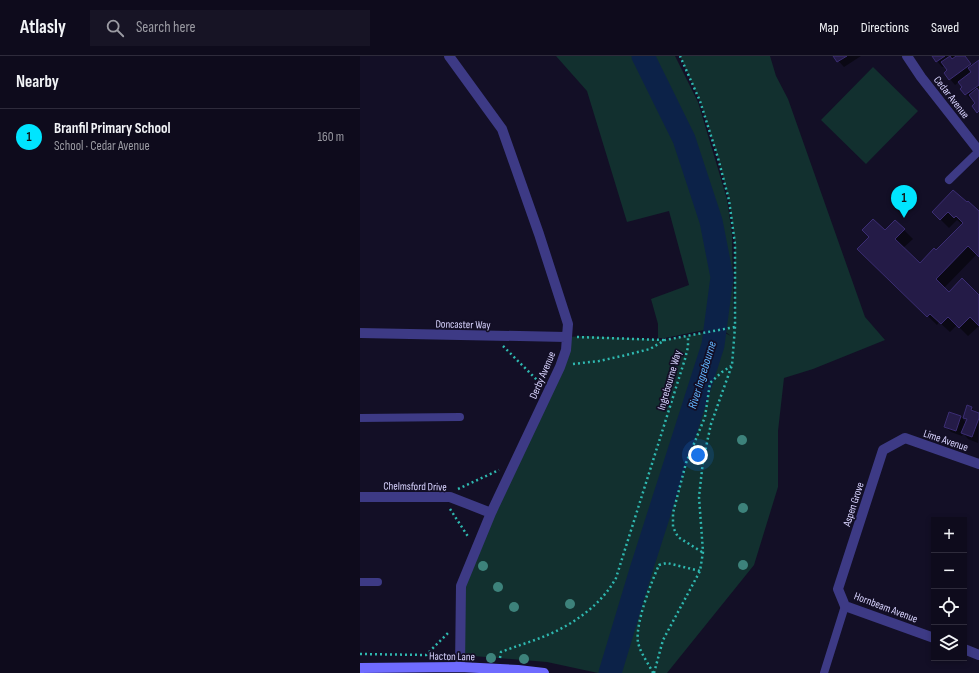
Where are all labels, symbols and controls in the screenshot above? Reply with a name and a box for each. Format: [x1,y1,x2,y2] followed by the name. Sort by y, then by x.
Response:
[90,10,370,46] search box
[20,16,66,39] text: Atlasly
[104,17,126,39] icon: search
[136,18,196,37] text: Search here
[819,19,839,36] text: Map
[861,19,909,36] text: Directions
[931,19,959,36] text: Saved
[16,72,59,92] text: Nearby
[931,73,972,121] street label: Cedar Avenue
[54,119,171,138] text: Branfil Primary School
[26,129,32,145] text: 1
[318,129,344,145] text: 160 m
[54,138,150,154] text: School · Cedar Avenue
[891,185,917,218] pin: 1
[435,318,491,331] street label: Doncaster Way
[685,339,720,411] water label: River Ingrebourne
[655,348,684,412] street label: Ingrebourne Way
[527,349,558,401] street label: Derby Avenue
[922,427,970,454] street label: Lime Avenue
[688,445,708,465] your location
[383,479,447,494] street label: Chelmsford Drive
[840,480,867,529] street label: Aspen Grove
[931,517,967,661] map controls
[931,517,967,553] button: +
[931,553,967,589] button: −
[852,589,919,626] street label: Hornbeam Avenue
[931,589,967,625] button: locate
[931,625,967,661] button: layers
[429,650,475,663] street label: Hacton Lane

